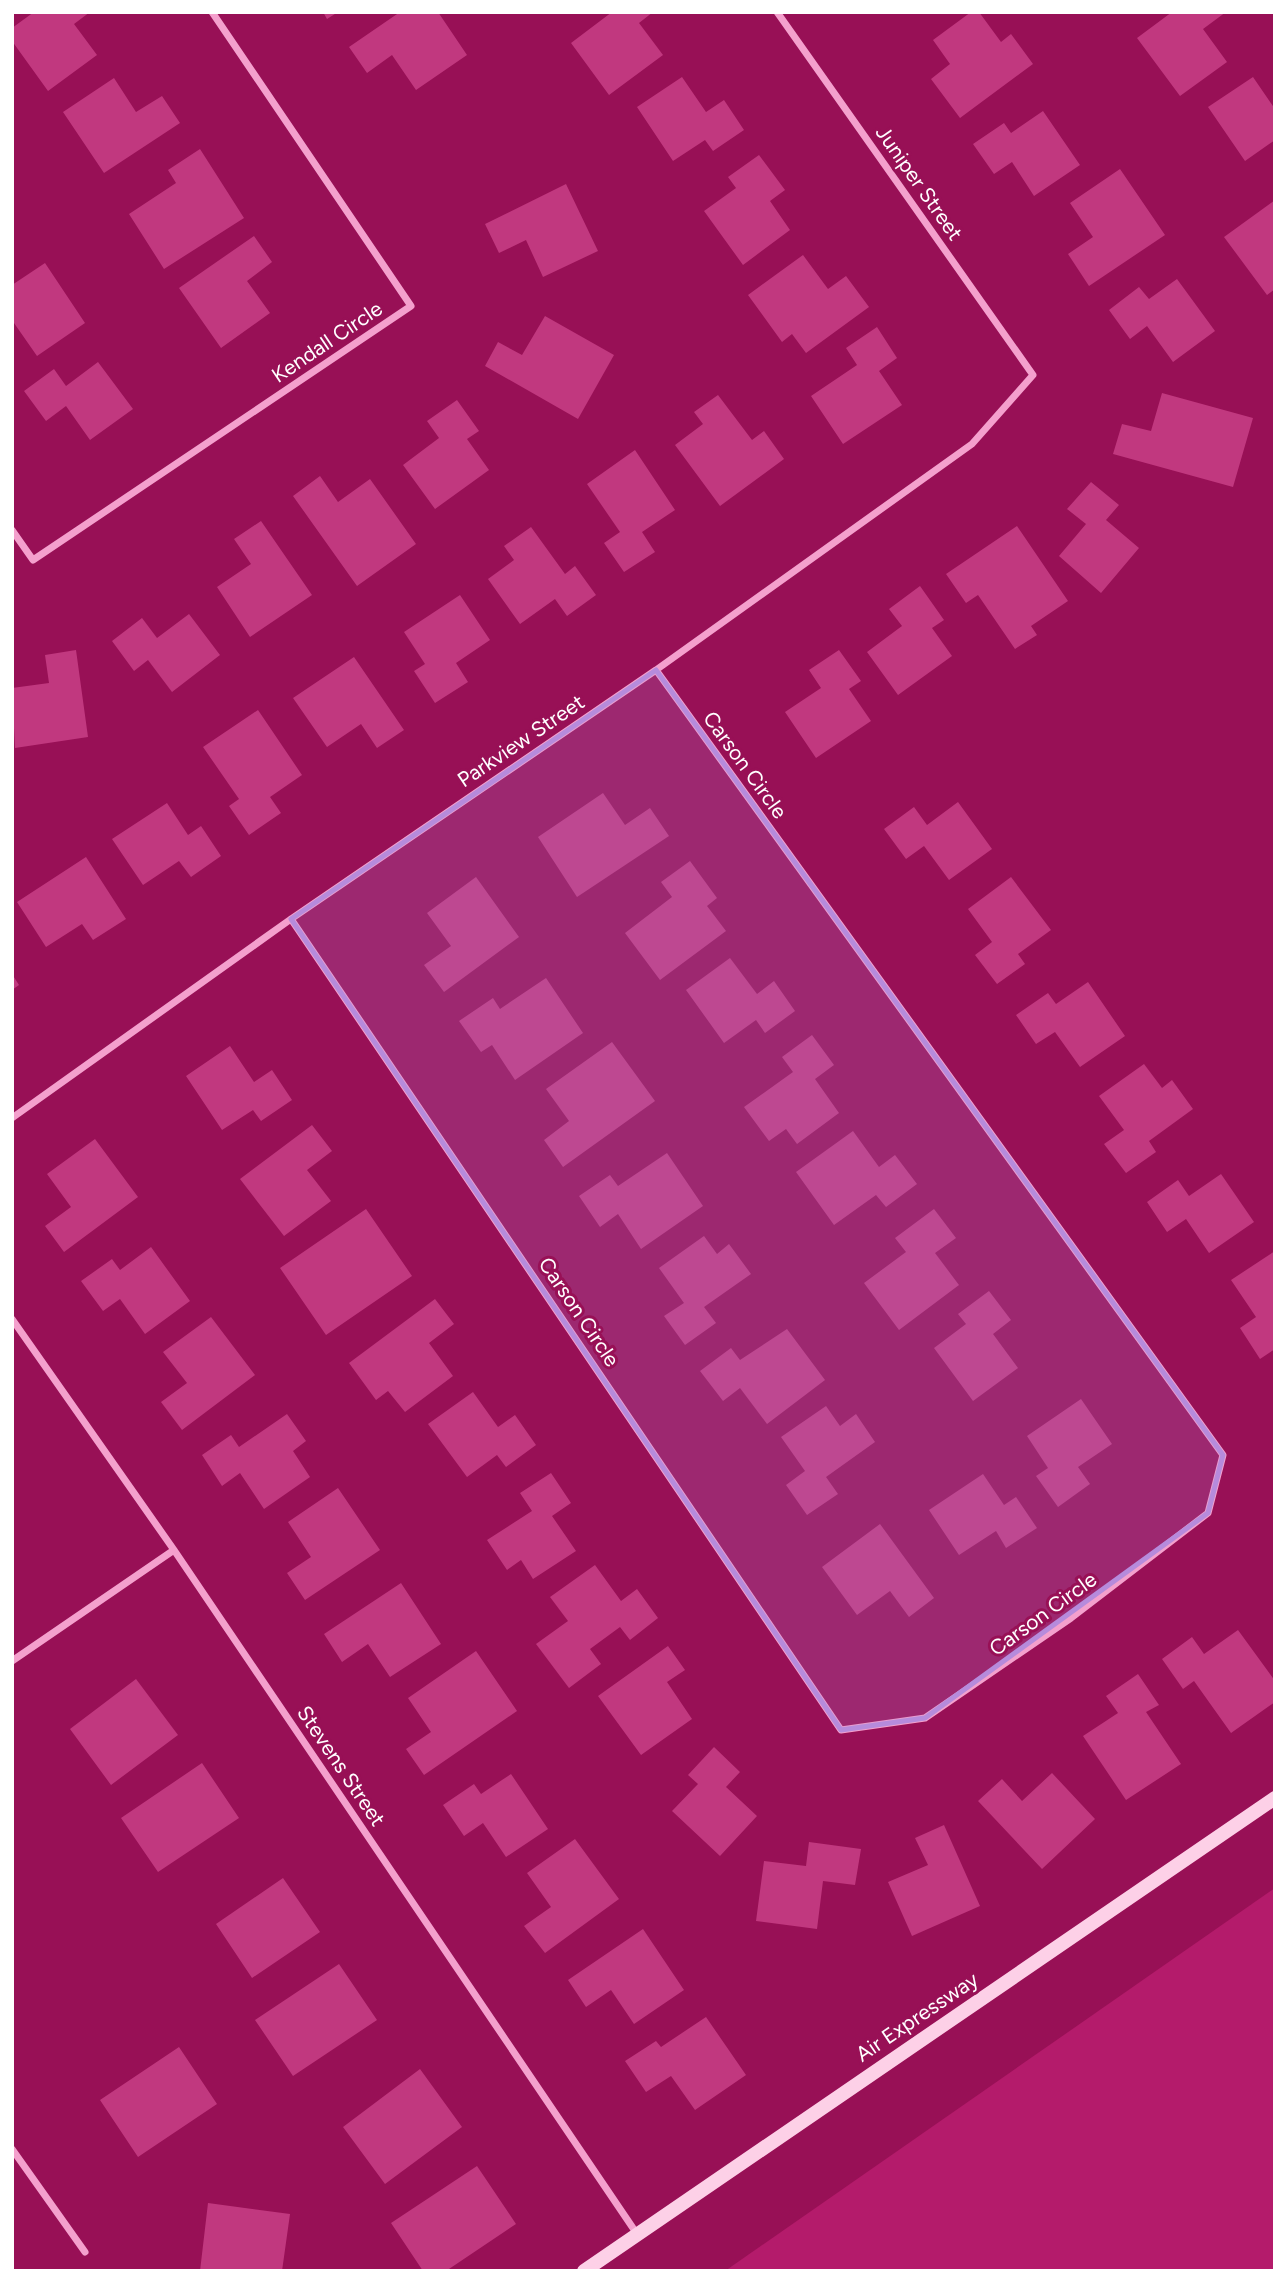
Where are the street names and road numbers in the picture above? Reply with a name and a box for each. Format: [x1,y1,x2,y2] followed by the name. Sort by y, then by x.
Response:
[871,121,968,245] street label: Juniper Street
[267,295,387,388] street label: Kendall Circle
[453,689,589,792] street label: Parkview Street
[698,706,793,823] street label: Carson Circle
[534,1252,625,1371] street label: Carson Circle
[984,1566,1101,1661] street label: Carson Circle
[292,1701,391,1831] street label: Stevens Street
[851,1966,983,2067] street label: Air Expressway

